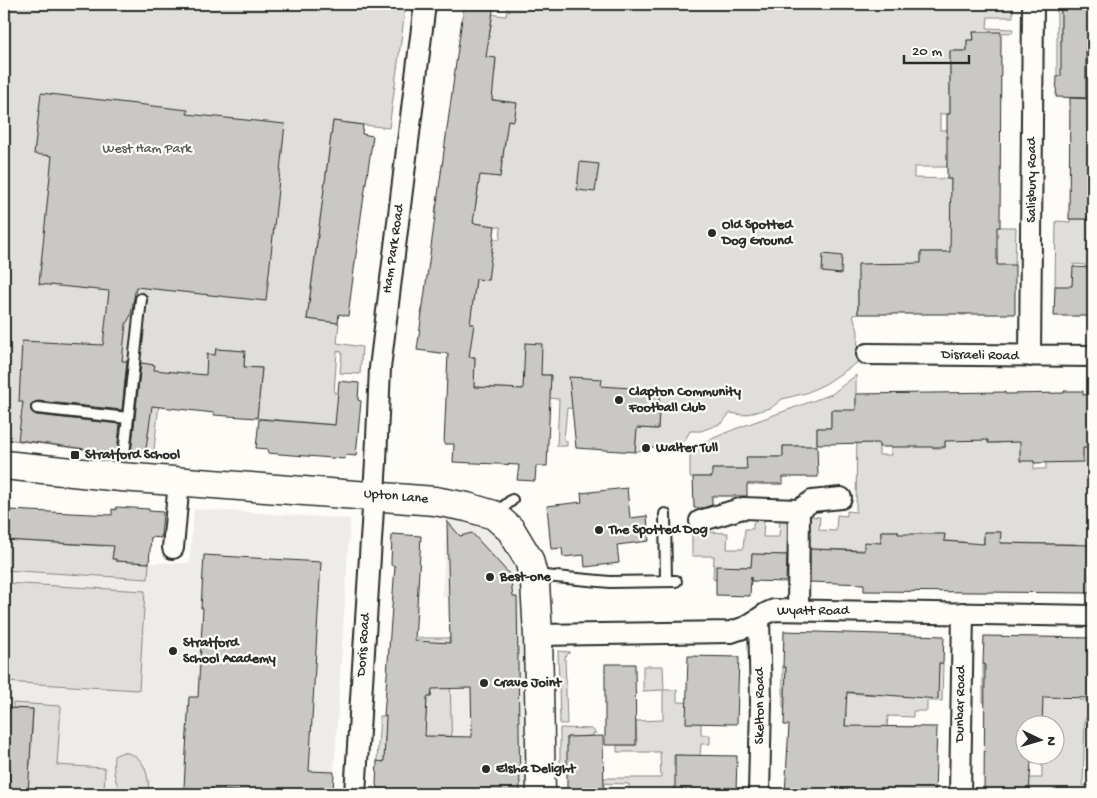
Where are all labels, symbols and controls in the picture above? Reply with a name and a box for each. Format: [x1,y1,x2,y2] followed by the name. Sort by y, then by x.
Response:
[904,32,970,64] scale bar
[912,43,942,61] text: 20 m
[1024,136,1041,223] street label: Salisbury Road
[102,141,193,158] park label: West Ham Park
[379,202,409,295] street label: Ham Park Road
[720,217,794,250] place label: Old Spotted Dog Ground
[706,227,718,239] marker: Old Spotted Dog Ground
[940,347,1021,365] street label: Disraeli Road
[628,384,741,417] place label: Clapton Community Football Club
[613,394,625,406] marker: Clapton Community Football Club
[655,440,718,457] place label: Walter Tull
[640,442,652,454] marker: Walter Tull
[85,447,180,464] place label: Stratford School
[69,449,81,461] marker: Stratford School
[363,486,430,508] street label: Upton Lane
[608,522,708,539] place label: The Spotted Dog
[593,524,605,536] marker: The Spotted Dog
[499,569,552,586] place label: Best-one
[484,571,496,583] marker: Best-one
[777,603,851,620] street label: Wyatt Road
[353,611,375,678] street label: Doris Road
[183,635,276,668] place label: Stratford School Academy
[167,645,179,657] marker: Stratford School Academy
[952,664,970,743] street label: Dunbar Road
[752,666,769,744] street label: Skelton Road
[493,675,562,692] place label: Crave Joint
[478,677,490,689] marker: Crave Joint
[1014,716,1064,766] north arrow
[1042,736,1059,746] text: N
[496,761,577,778] place label: Elsha Delight
[480,763,492,775] marker: Elsha Delight

